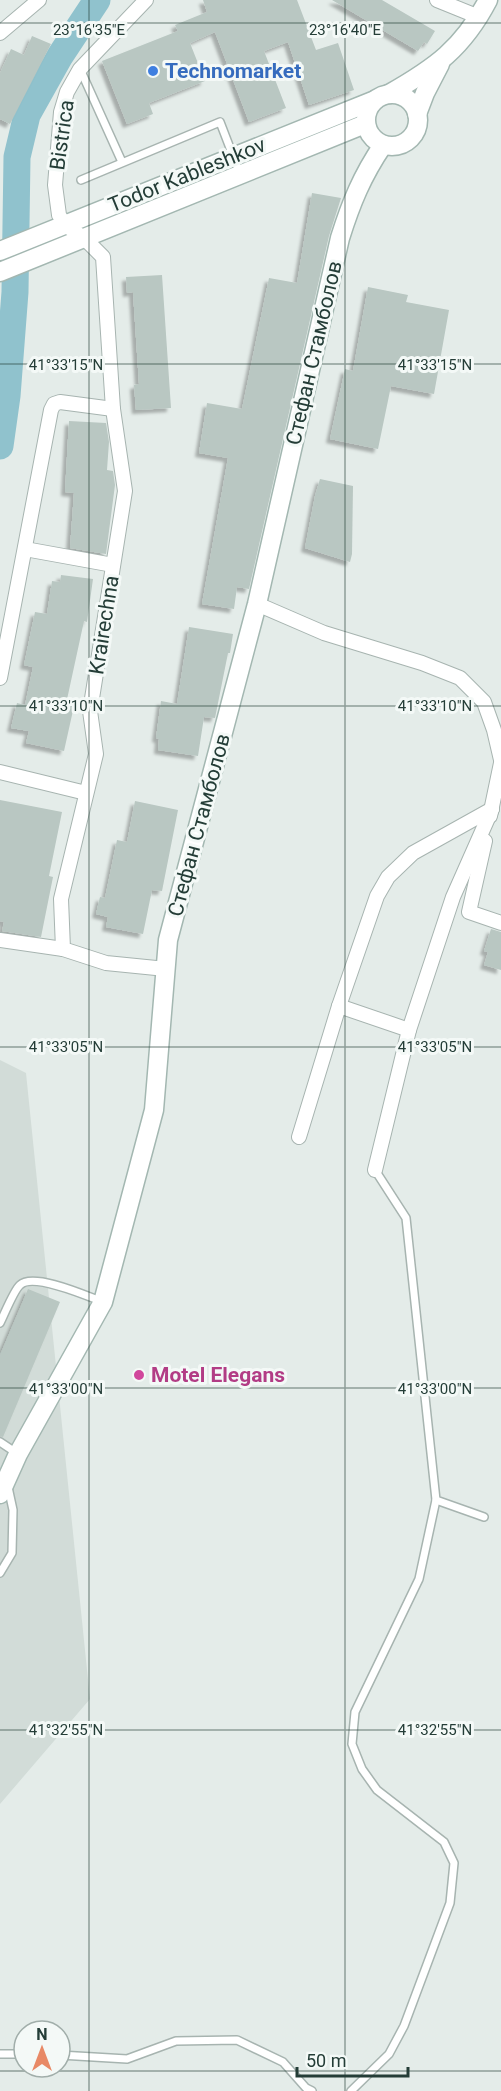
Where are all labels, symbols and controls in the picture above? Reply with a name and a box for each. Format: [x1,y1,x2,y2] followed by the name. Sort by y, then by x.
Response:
[53,21,126,39] text: 23°16'35"E
[309,21,382,39] text: 23°16'40"E
[165,59,301,83] place label: Technomarket
[146,64,160,78] marker: Technomarket
[45,98,79,172] street label: Bistrica
[105,133,269,217] street label: Todor Kableshkov
[281,259,347,447] street label: Стефан Стамболов
[29,356,103,374] text: 41°33'15"N
[398,356,472,374] text: 41°33'15"N
[84,574,124,676] street label: Krairechna
[29,697,103,715] text: 41°33'10"N
[398,697,472,715] text: 41°33'10"N
[163,731,235,919] street label: Стефан Стамболов
[29,1038,103,1056] text: 41°33'05"N
[398,1038,472,1056] text: 41°33'05"N
[151,1363,285,1387] place label: Motel Elegans
[132,1368,146,1382] marker: Motel Elegans
[29,1380,103,1398] text: 41°33'00"N
[398,1380,472,1398] text: 41°33'00"N
[29,1721,103,1739] text: 41°32'55"N
[398,1721,472,1739] text: 41°32'55"N
[12,2019,72,2079] north arrow
[36,2025,48,2044] text: N
[297,2040,408,2078] scale bar
[306,2050,346,2071] text: 50 m

